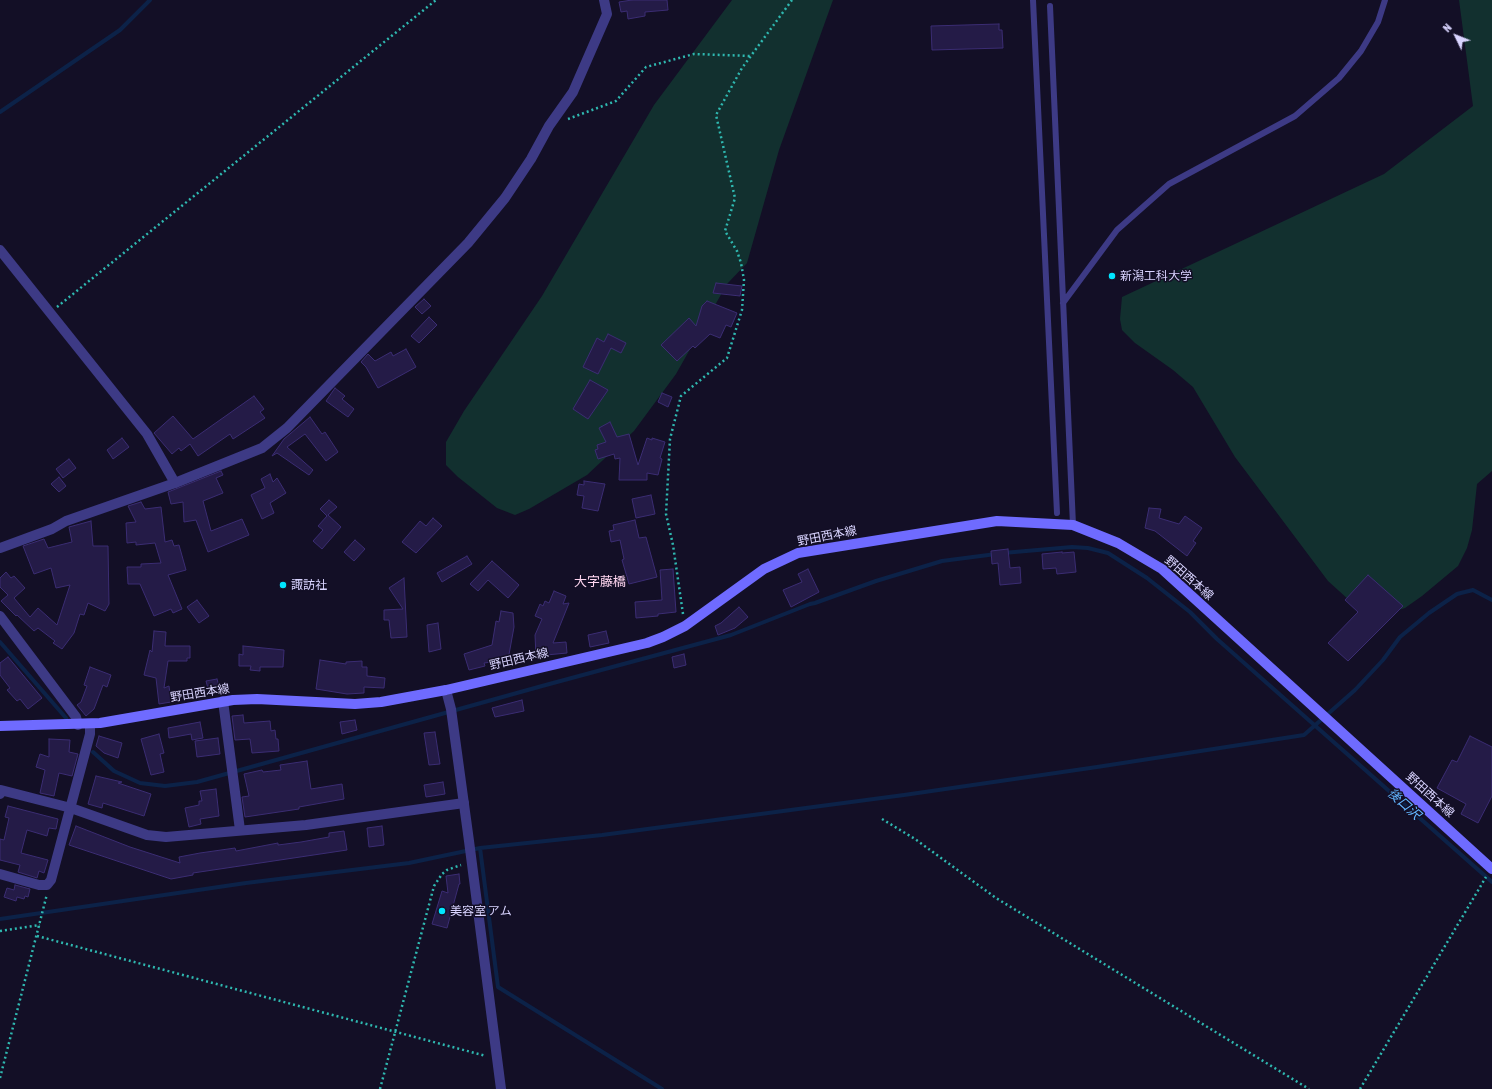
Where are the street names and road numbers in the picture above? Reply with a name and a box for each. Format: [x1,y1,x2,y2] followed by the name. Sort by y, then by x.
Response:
[796,523,858,549] street label: 野田西本線
[1162,553,1216,603] street label: 野田西本線
[488,645,550,673] street label: 野田西本線
[169,681,231,705] street label: 野田西本線
[1403,770,1457,820] street label: 野田西本線

